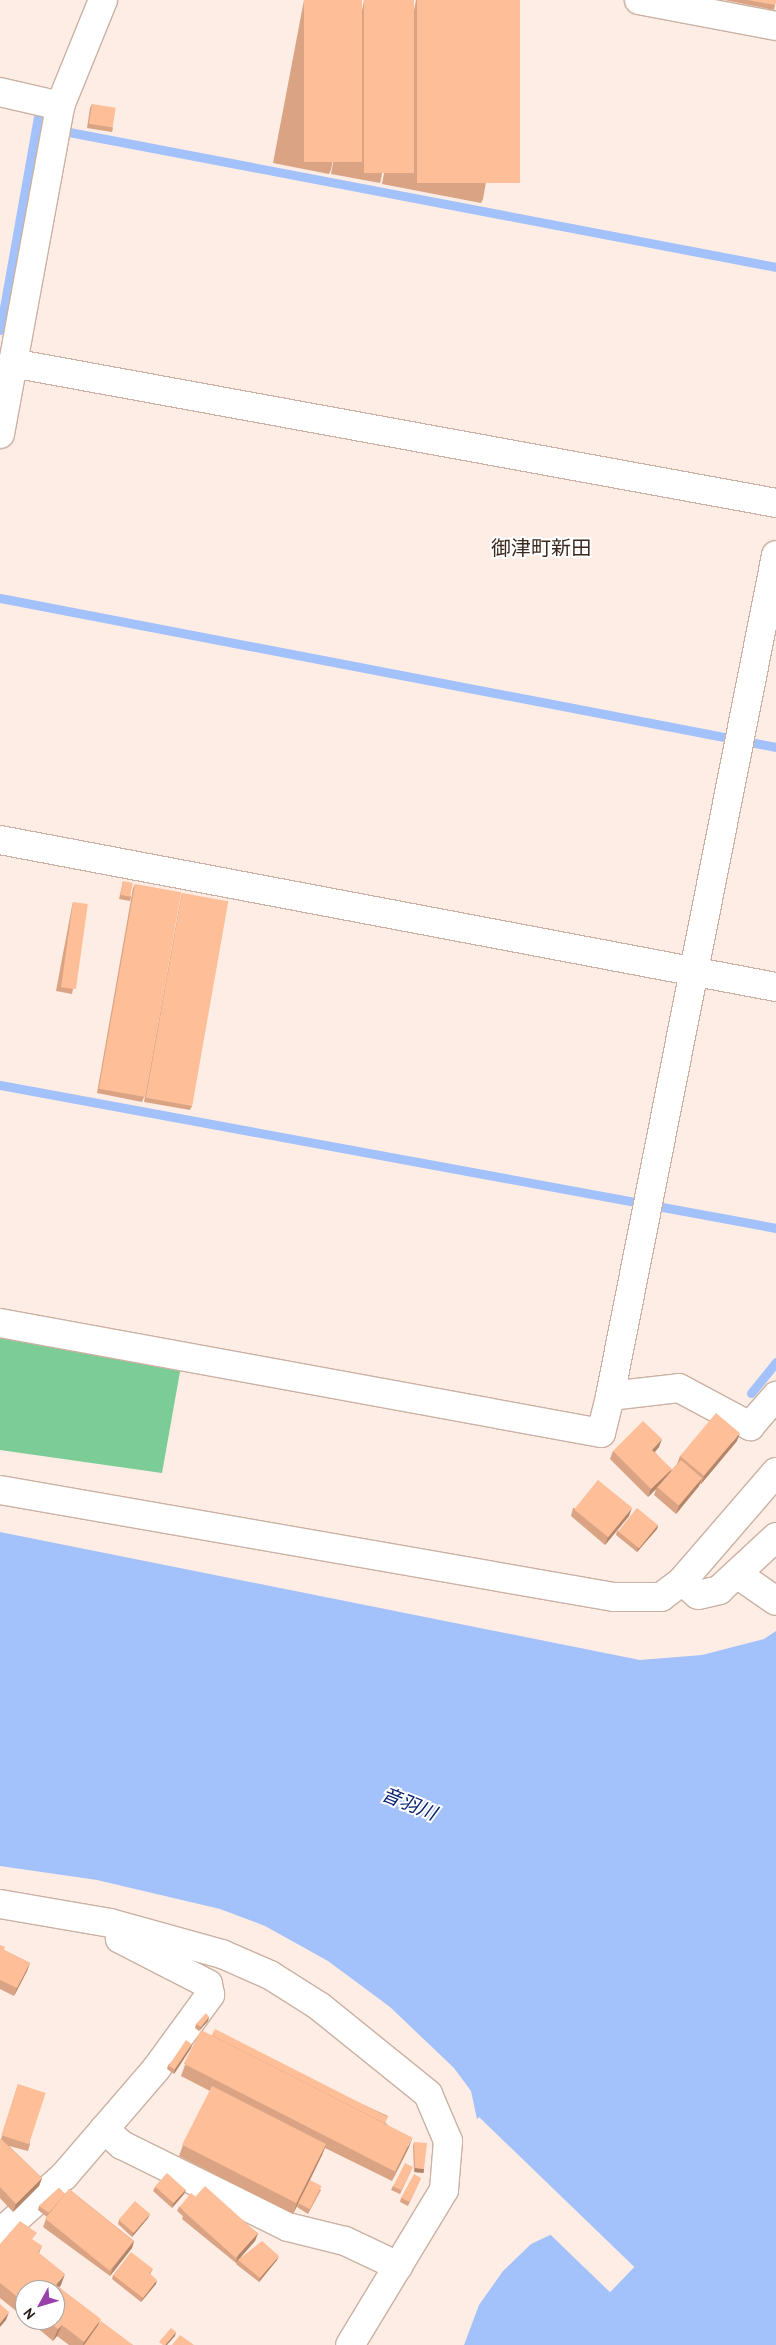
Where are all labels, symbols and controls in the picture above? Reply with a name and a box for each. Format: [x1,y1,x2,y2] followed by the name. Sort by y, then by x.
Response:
[491,536,591,560] district label: 御津町新田
[378,1783,440,1825] water label: 音羽川
[15,2280,65,2330] north arrow
[19,2305,39,2323] text: N

